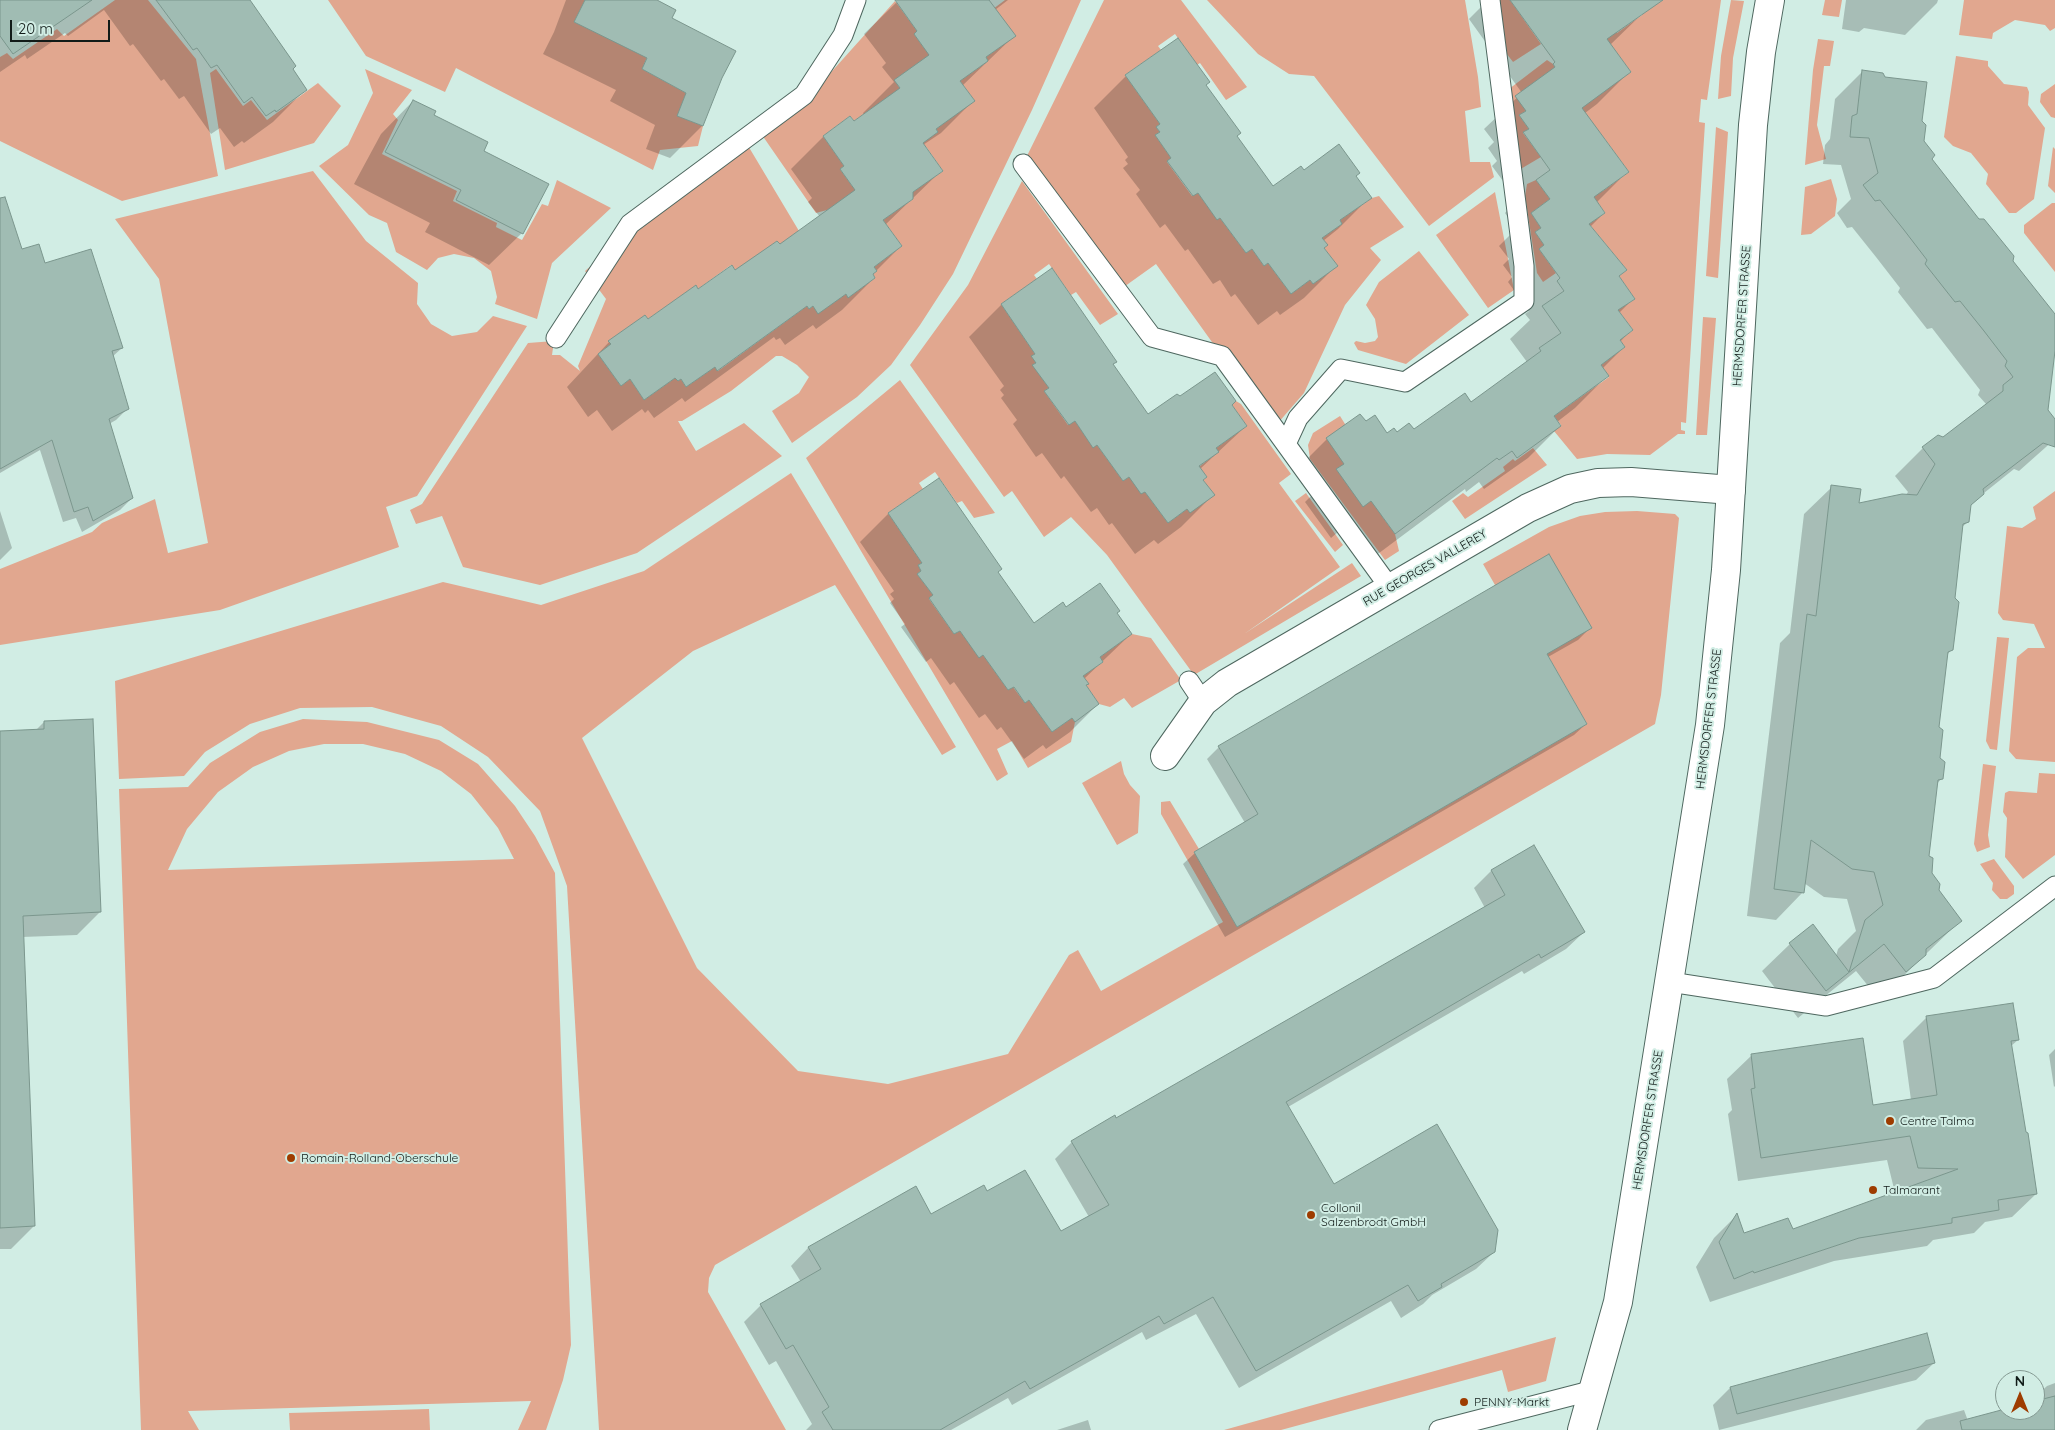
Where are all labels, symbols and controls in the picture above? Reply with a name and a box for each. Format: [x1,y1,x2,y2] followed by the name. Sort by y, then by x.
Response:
[12,10,112,42] scale bar
[18,19,53,38] text: 20 m
[1730,245,1754,387] street label: HERMSDORFER STRASSE
[1361,527,1489,609] street label: RUE GEORGES VALLEREY
[1693,648,1725,790] street label: HERMSDORFER STRASSE
[1630,1049,1666,1191] street label: HERMSDORFER STRASSE
[1900,1114,1974,1128] place label: Centre Talma
[1884,1115,1896,1127] marker: Centre Talma
[301,1151,458,1165] place label: Romain-Rolland-Oberschule
[285,1152,297,1164] marker: Romain-Rolland-Oberschule
[1883,1183,1940,1197] place label: Talmarant
[1867,1184,1879,1196] marker: Talmarant
[1321,1201,1426,1229] place label: Collonil Salzenbrodt GmbH
[1305,1209,1317,1221] marker: Collonil Salzenbrodt GmbH
[1995,1370,2045,1420] north arrow
[2015,1372,2025,1390] text: N
[1474,1395,1549,1409] place label: PENNY-Markt
[1458,1396,1470,1408] marker: PENNY-Markt

